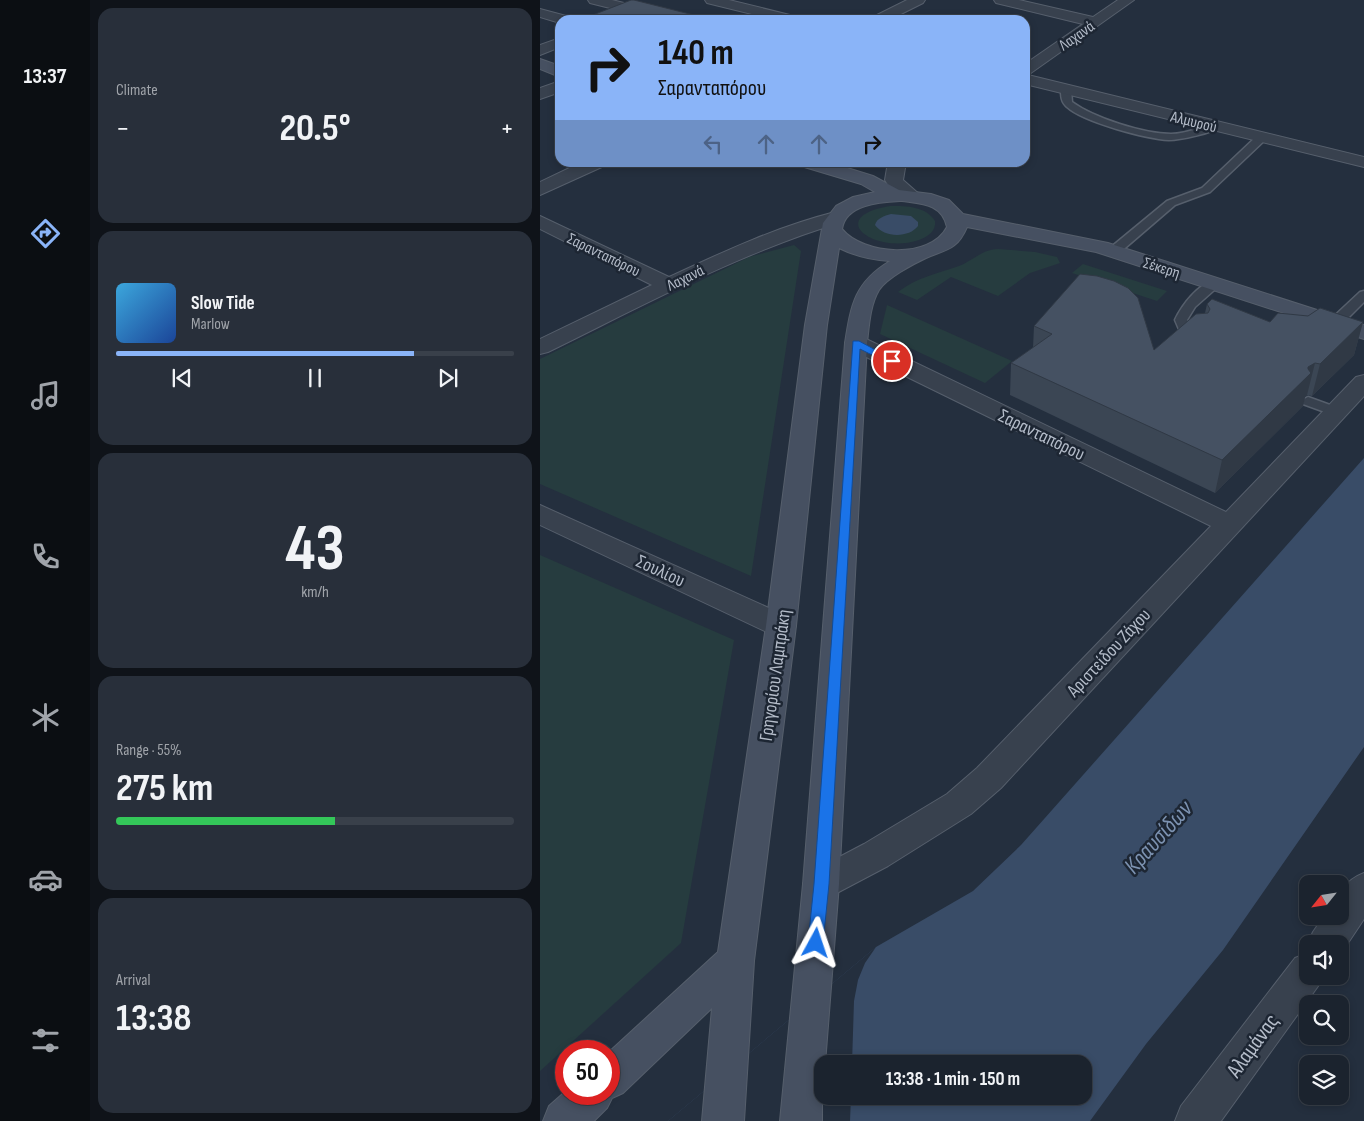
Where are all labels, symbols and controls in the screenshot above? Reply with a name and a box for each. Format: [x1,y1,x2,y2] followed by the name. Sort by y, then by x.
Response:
[1055,17,1099,56] street label: Λαχανά
[658,32,734,75] text: 140 m
[575,35,640,100] icon: right
[24,63,66,90] text: 13:37
[658,75,766,102] text: Σαρανταπόρου
[116,81,158,100] text: Climate
[279,106,351,151] text: 20.5°
[1168,107,1219,137] street label: Αλμυρού
[116,112,130,145] text: −
[500,112,514,145] text: +
[699,130,727,158] icon: left
[752,130,780,158] icon: ahead
[805,130,833,158] icon: ahead
[858,130,886,158] icon: right
[28,216,63,251] icon: directions
[564,230,643,281] street label: Σαρανταπόρου
[1141,254,1182,283] street label: Σέκερη
[663,261,708,296] street label: Λαχανά
[191,292,255,315] text: Slow Tide
[191,315,230,334] text: Marlow
[871,340,913,382] pin
[878,347,906,375] icon: arrive
[168,364,196,392] icon: previous
[301,364,329,392] icon: pause
[434,364,462,392] icon: next
[28,378,63,413] icon: music
[994,405,1088,466] street label: Σαρανταπόρου
[285,511,345,589] text: 43
[28,539,63,574] icon: phone
[632,550,688,593] street label: Σουλίου
[301,583,329,602] text: km/h
[1062,604,1156,703] street label: Αριστείδου Ζάχου
[755,608,796,742] street label: Γρηγορίου Λαμπράκη
[28,700,63,735] icon: climate
[116,741,182,760] text: Range · 55%
[116,766,213,811] text: 275 km
[1118,794,1199,880] water label: Κραυσίδων
[28,862,63,897] icon: car
[1299,875,1349,925] north arrow
[1299,875,1349,1105] map controls
[789,916,841,968] position arrow
[1299,935,1349,985] button: sound
[116,971,150,990] text: Arrival
[1299,995,1349,1045] button: search
[116,996,191,1041] text: 13:38
[1220,1009,1285,1084] street label: Αλαμάνας
[28,1023,63,1058] icon: filters
[555,1040,620,1105] speed limit sign: 50
[1299,1055,1349,1105] button: layers
[886,1068,1020,1091] text: 13:38 · 1 min · 150 m

